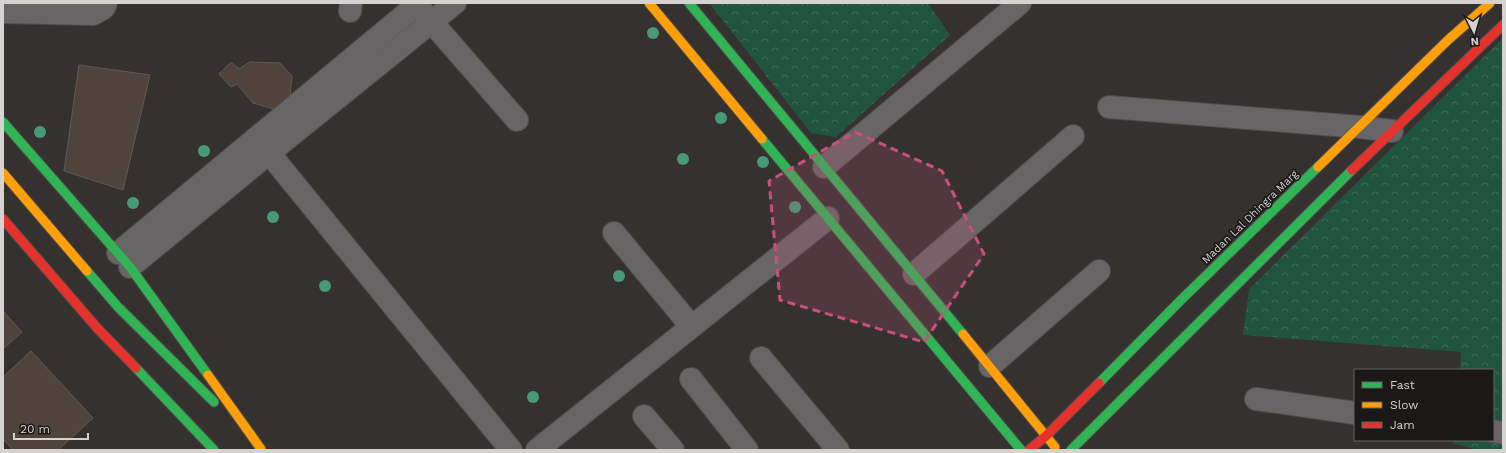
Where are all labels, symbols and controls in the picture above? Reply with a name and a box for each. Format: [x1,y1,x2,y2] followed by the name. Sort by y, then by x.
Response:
[1454,12,1494,52] north arrow
[1470,35,1479,48] text: N
[1199,168,1301,266] street label: Madan Lal Dhingra Marg
[1354,369,1494,441] legend
[1390,378,1415,392] text: Fast
[1390,398,1418,412] text: Slow
[14,415,88,441] scale bar
[1390,418,1415,432] text: Jam
[20,422,50,436] text: 20 m

